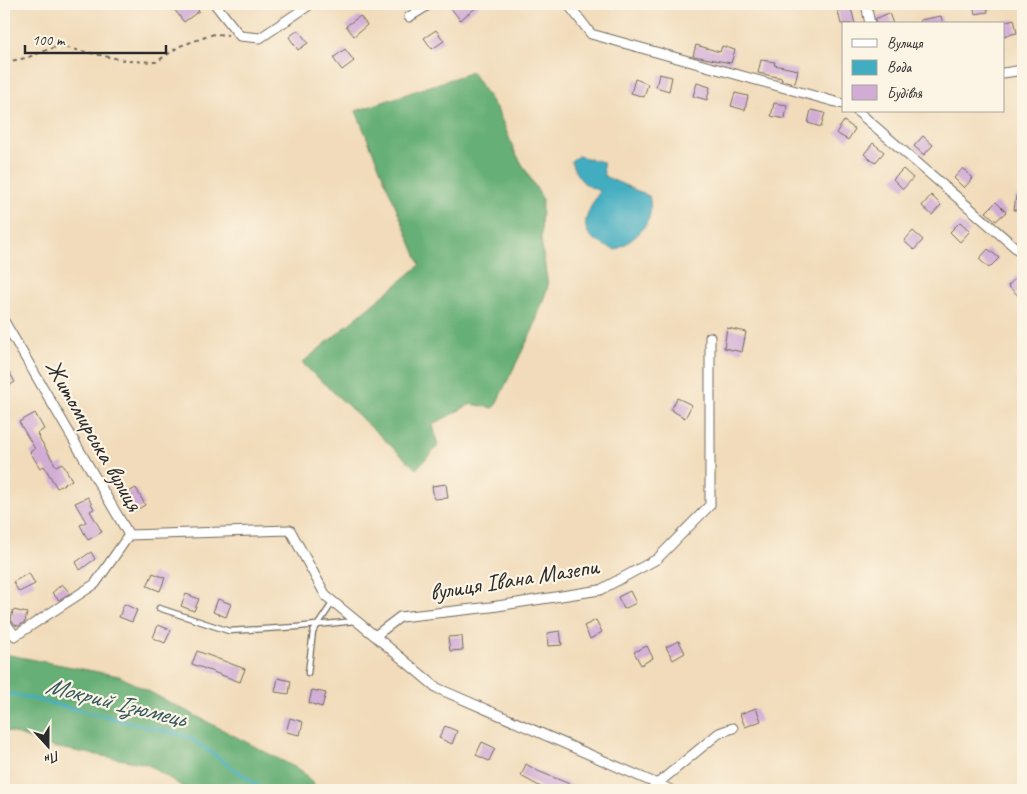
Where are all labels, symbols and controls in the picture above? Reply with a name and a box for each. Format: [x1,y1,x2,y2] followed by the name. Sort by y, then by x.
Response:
[25,22,166,54] scale bar
[842,22,1004,112] legend
[32,31,66,50] text: 100 m
[887,34,924,53] text: Вулиця
[887,58,912,77] text: Вода
[887,84,922,103] text: Будівля
[38,354,150,517] street label: Житомирська вулиця
[427,551,602,607] street label: вулиця Івана Мазепи
[43,669,192,736] water label: Мокрий Ізюмець
[22,722,72,772] north arrow
[42,747,62,769] text: Пн

